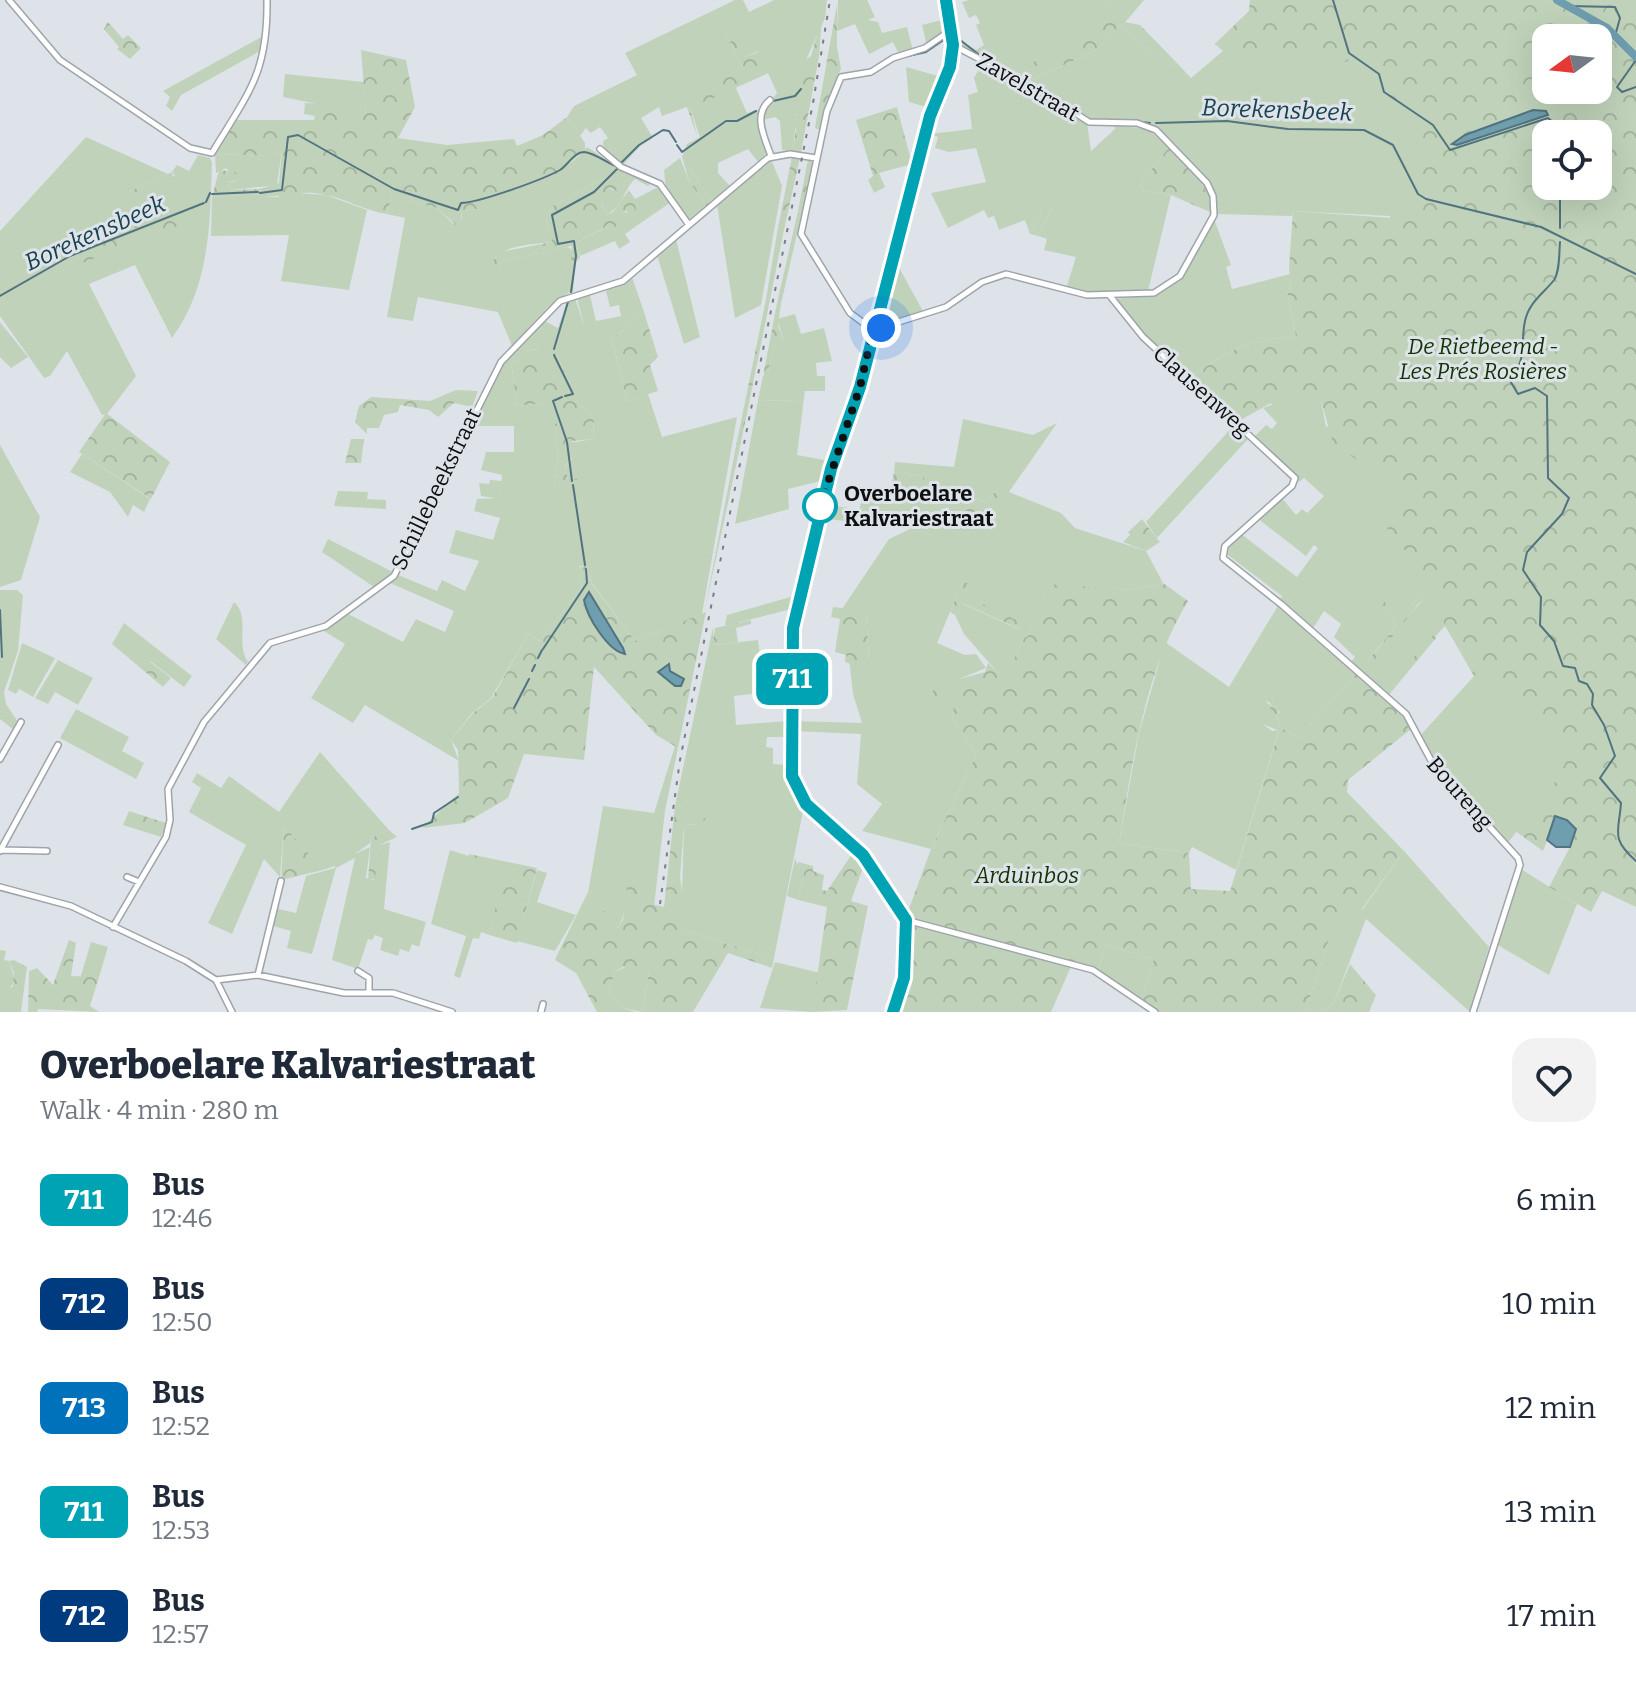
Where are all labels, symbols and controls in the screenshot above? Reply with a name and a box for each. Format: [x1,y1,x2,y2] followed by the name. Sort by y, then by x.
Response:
[1532,24,1612,104] north arrow
[1532,24,1612,200] map controls
[972,47,1084,127] street label: Zavelstraat
[1201,93,1354,127] water label: Borekensbeek
[1532,120,1612,200] button: locate
[20,189,171,277] water label: Borekensbeek
[861,308,901,348] your location
[1399,333,1567,385] park label: De Rietbeemd - Les Prés Rosières
[1147,340,1257,442] street label: Clausenweg
[385,404,487,574] street label: Schillebeekstraat
[844,480,994,532] place label: Overboelare Kalvariestraat
[803,489,837,523] marker: Overboelare Kalvariestraat
[746,653,838,705] line badge: 711
[772,662,812,695] text: 711
[1421,751,1499,835] street label: Boureng
[974,862,1079,889] park label: Arduinbos
[1512,1038,1596,1122] button: heart
[40,1042,536,1088] text: Overboelare Kalvariestraat
[40,1095,279,1126] text: Walk · 4 min · 280 m
[152,1167,205,1203] text: Bus
[1516,1182,1596,1218] text: 6 min
[64,1183,104,1216] text: 711
[152,1203,213,1234] text: 12:46
[152,1271,205,1307] text: Bus
[1502,1286,1596,1322] text: 10 min
[62,1287,106,1320] text: 712
[152,1307,213,1338] text: 12:50
[152,1375,205,1411] text: Bus
[1505,1390,1596,1426] text: 12 min
[62,1391,106,1424] text: 713
[152,1411,210,1442] text: 12:52
[152,1479,205,1515] text: Bus
[1504,1494,1596,1530] text: 13 min
[64,1495,104,1528] text: 711
[152,1515,210,1546] text: 12:53
[152,1583,205,1619] text: Bus
[1507,1598,1596,1634] text: 17 min
[62,1599,106,1632] text: 712
[152,1619,209,1650] text: 12:57

